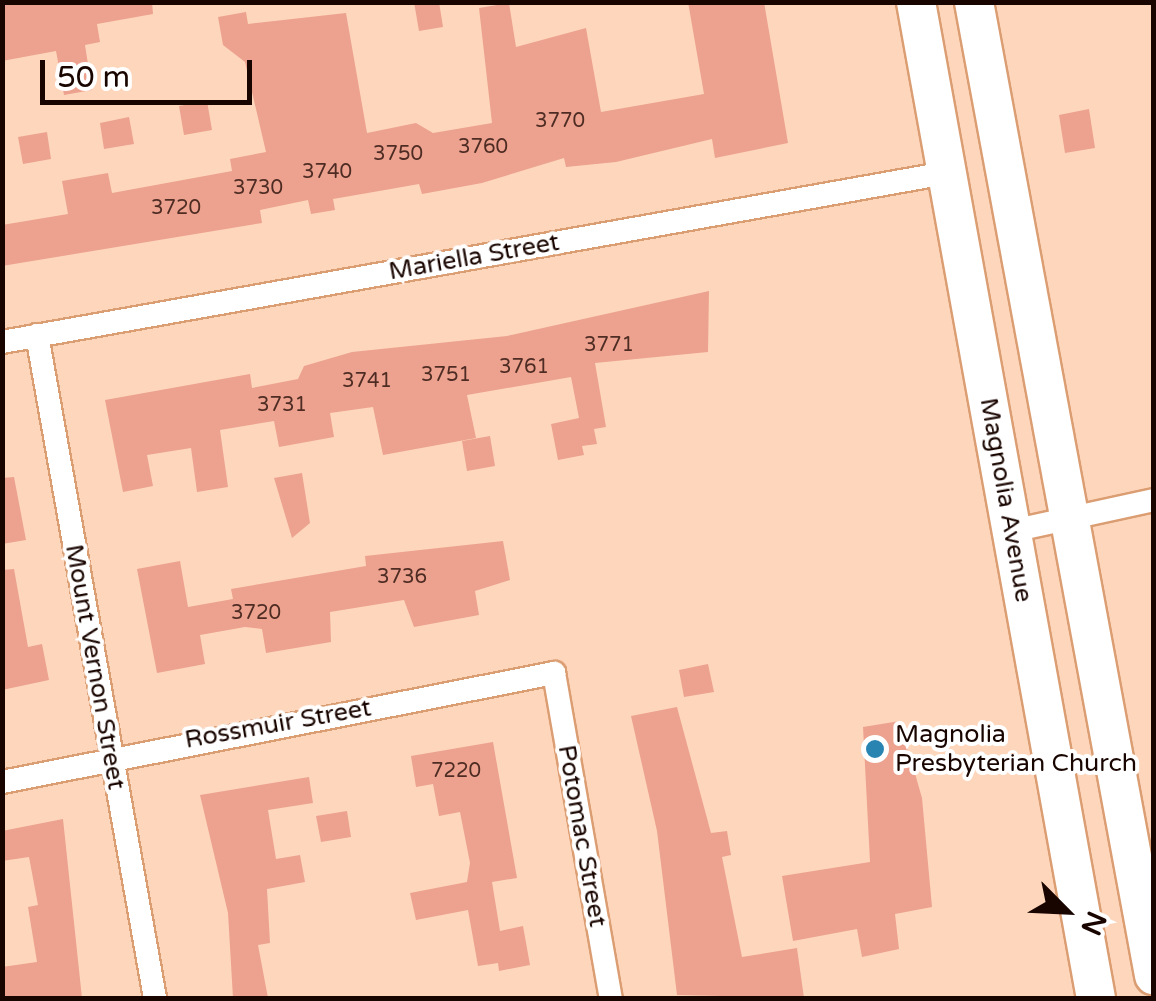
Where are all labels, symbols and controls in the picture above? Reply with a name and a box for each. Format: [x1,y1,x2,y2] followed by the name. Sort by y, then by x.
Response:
[45,40,258,102] scale bar
[57,59,130,96] text: 50 m
[535,109,585,133] house number: 3770
[458,135,508,159] house number: 3760
[373,142,423,166] house number: 3750
[302,160,352,184] house number: 3740
[233,176,283,200] house number: 3730
[151,196,201,220] house number: 3720
[386,227,562,287] street label: Mariella Street
[584,333,634,357] house number: 3771
[499,355,549,379] house number: 3761
[421,363,471,387] house number: 3751
[342,369,392,393] house number: 3741
[257,393,307,417] house number: 3731
[973,396,1039,604] street label: Magnolia Avenue
[59,542,131,792] street label: Mount Vernon Street
[377,565,427,589] house number: 3736
[231,601,281,625] house number: 3720
[182,693,374,755] street label: Rossmuir Street
[895,720,1137,779] place label: Magnolia Presbyterian Church
[864,738,886,760] marker: Magnolia Presbyterian Church
[551,743,613,929] street label: Potomac Street
[431,759,481,783] house number: 7220
[1016,861,1116,961] north arrow
[1073,906,1114,940] text: N

